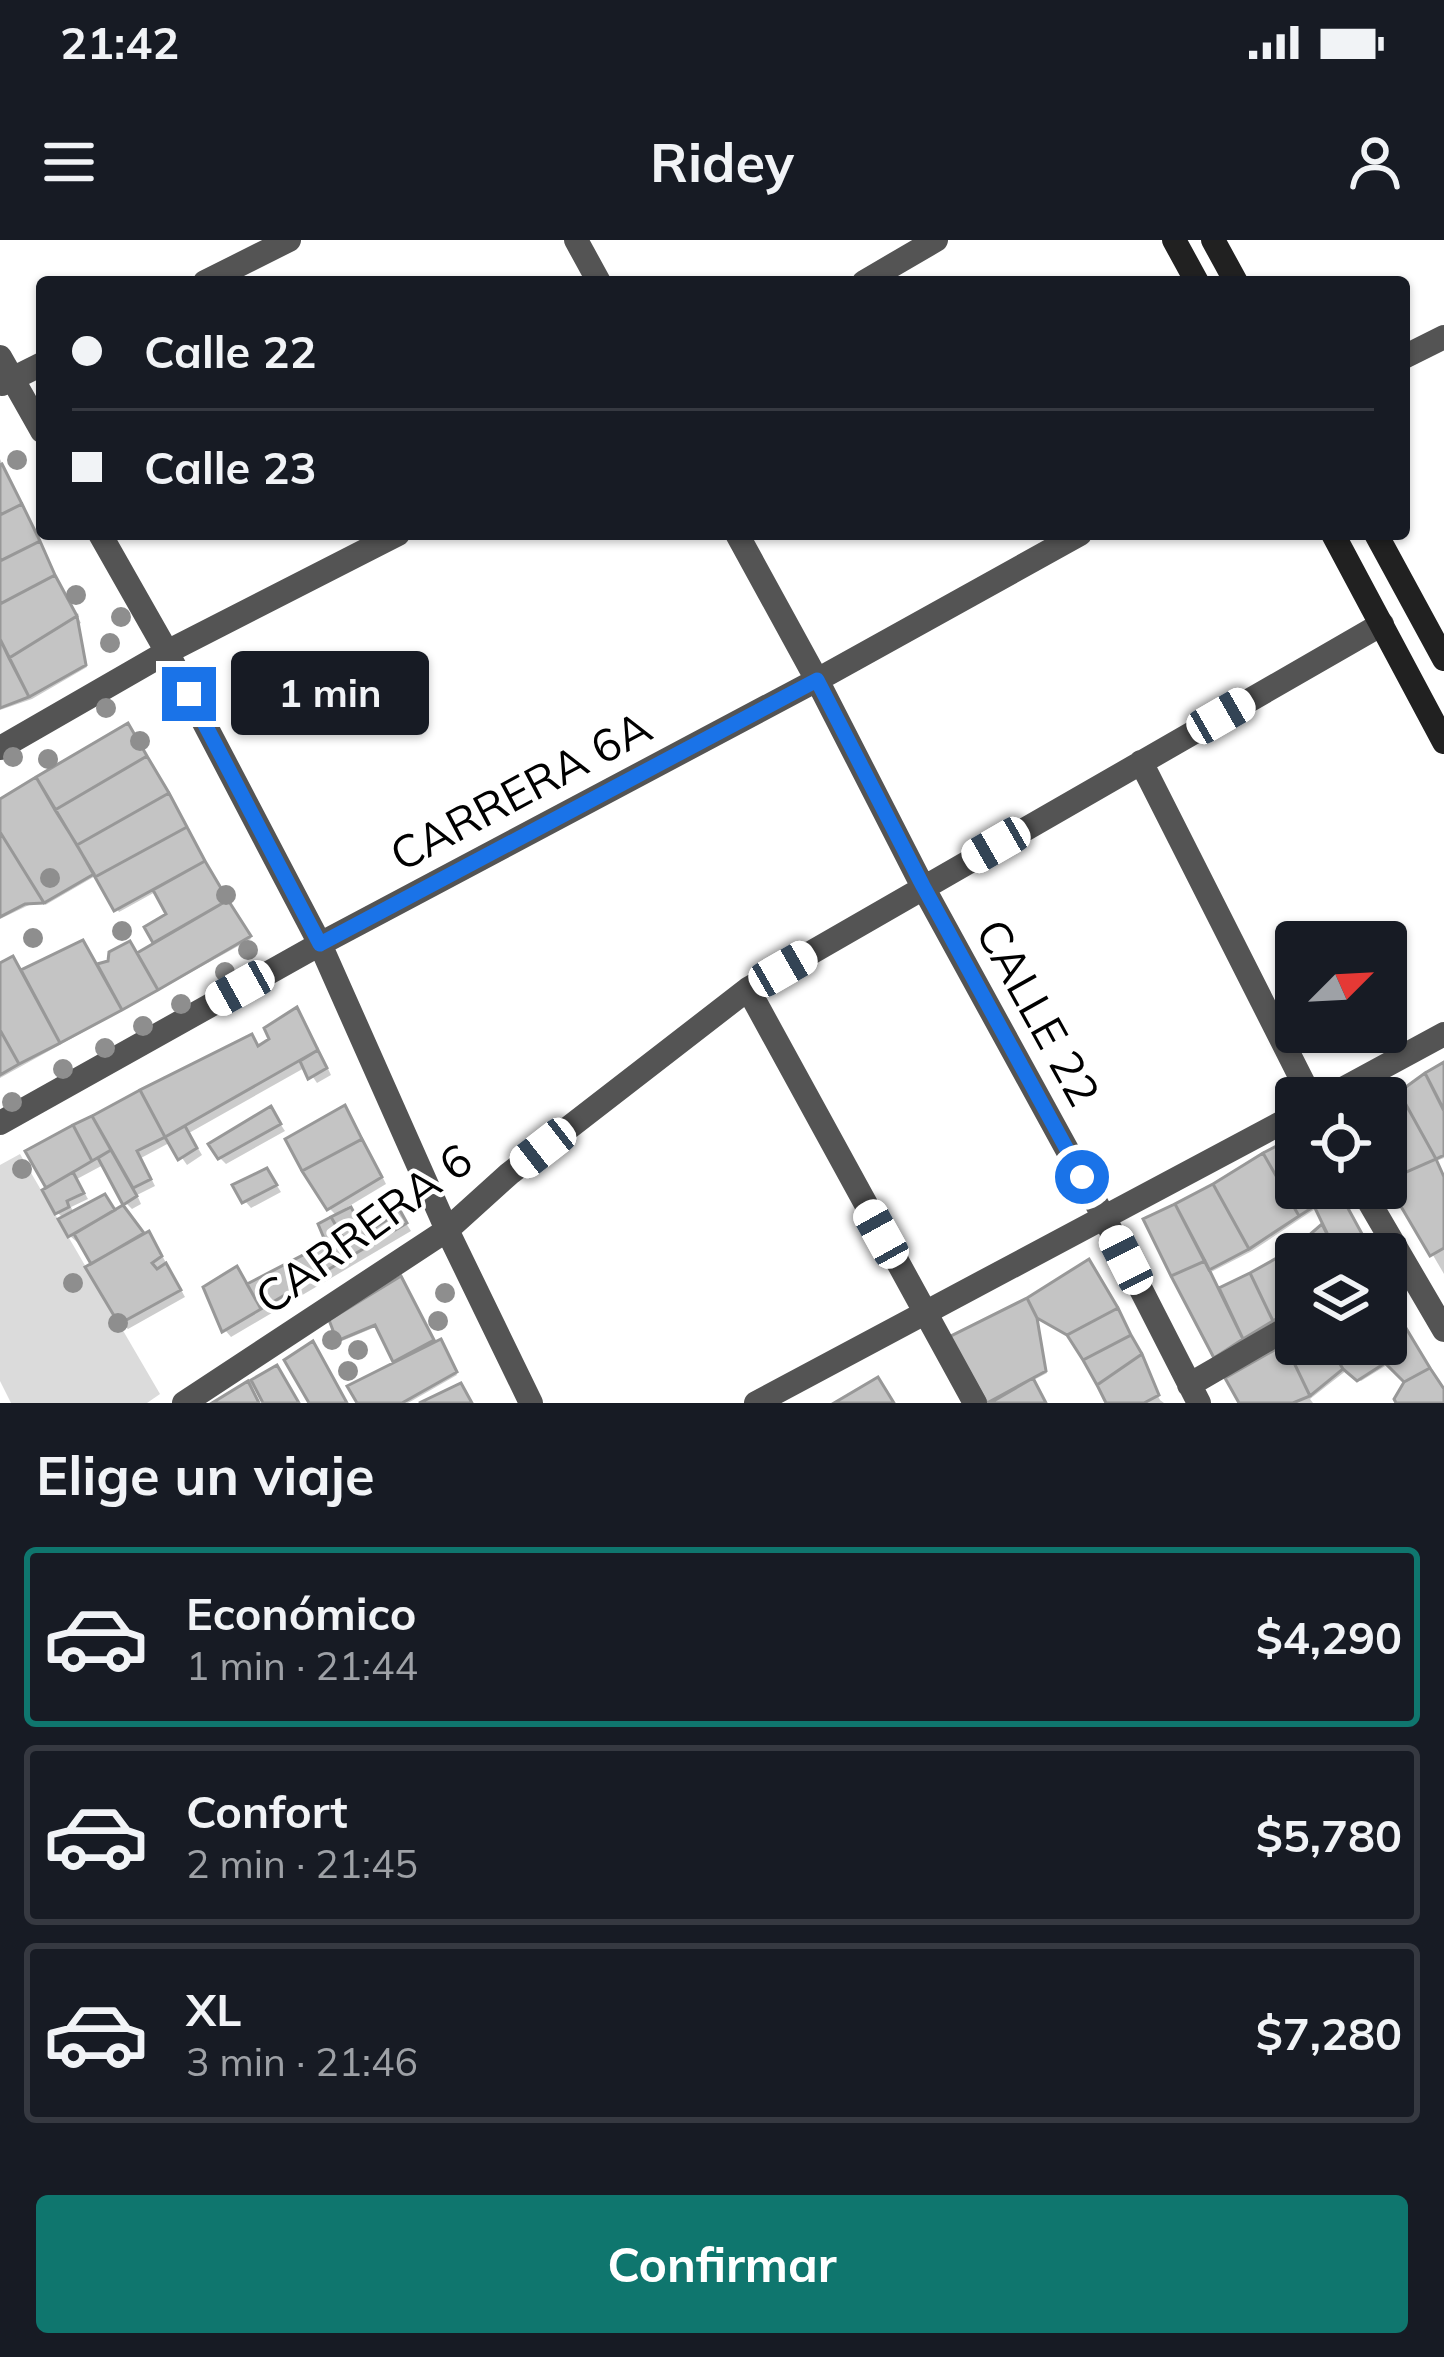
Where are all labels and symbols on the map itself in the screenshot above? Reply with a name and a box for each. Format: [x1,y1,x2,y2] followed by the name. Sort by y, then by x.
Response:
[231,652,429,736] callout: 1 min
[162,667,216,721] route end
[1181,682,1261,750] car
[380,698,660,882] street label: CARRERA 6A
[956,811,1036,879] car
[965,909,1113,1115] street label: CALLE 22
[1275,921,1407,1053] north arrow
[743,935,823,1003] car
[200,955,280,1021] car
[504,1112,582,1184] car
[244,1131,482,1325] street label: CARRERA 6
[1055,1150,1109,1204] route start
[848,1194,914,1274] car
[1094,1220,1158,1300] car

